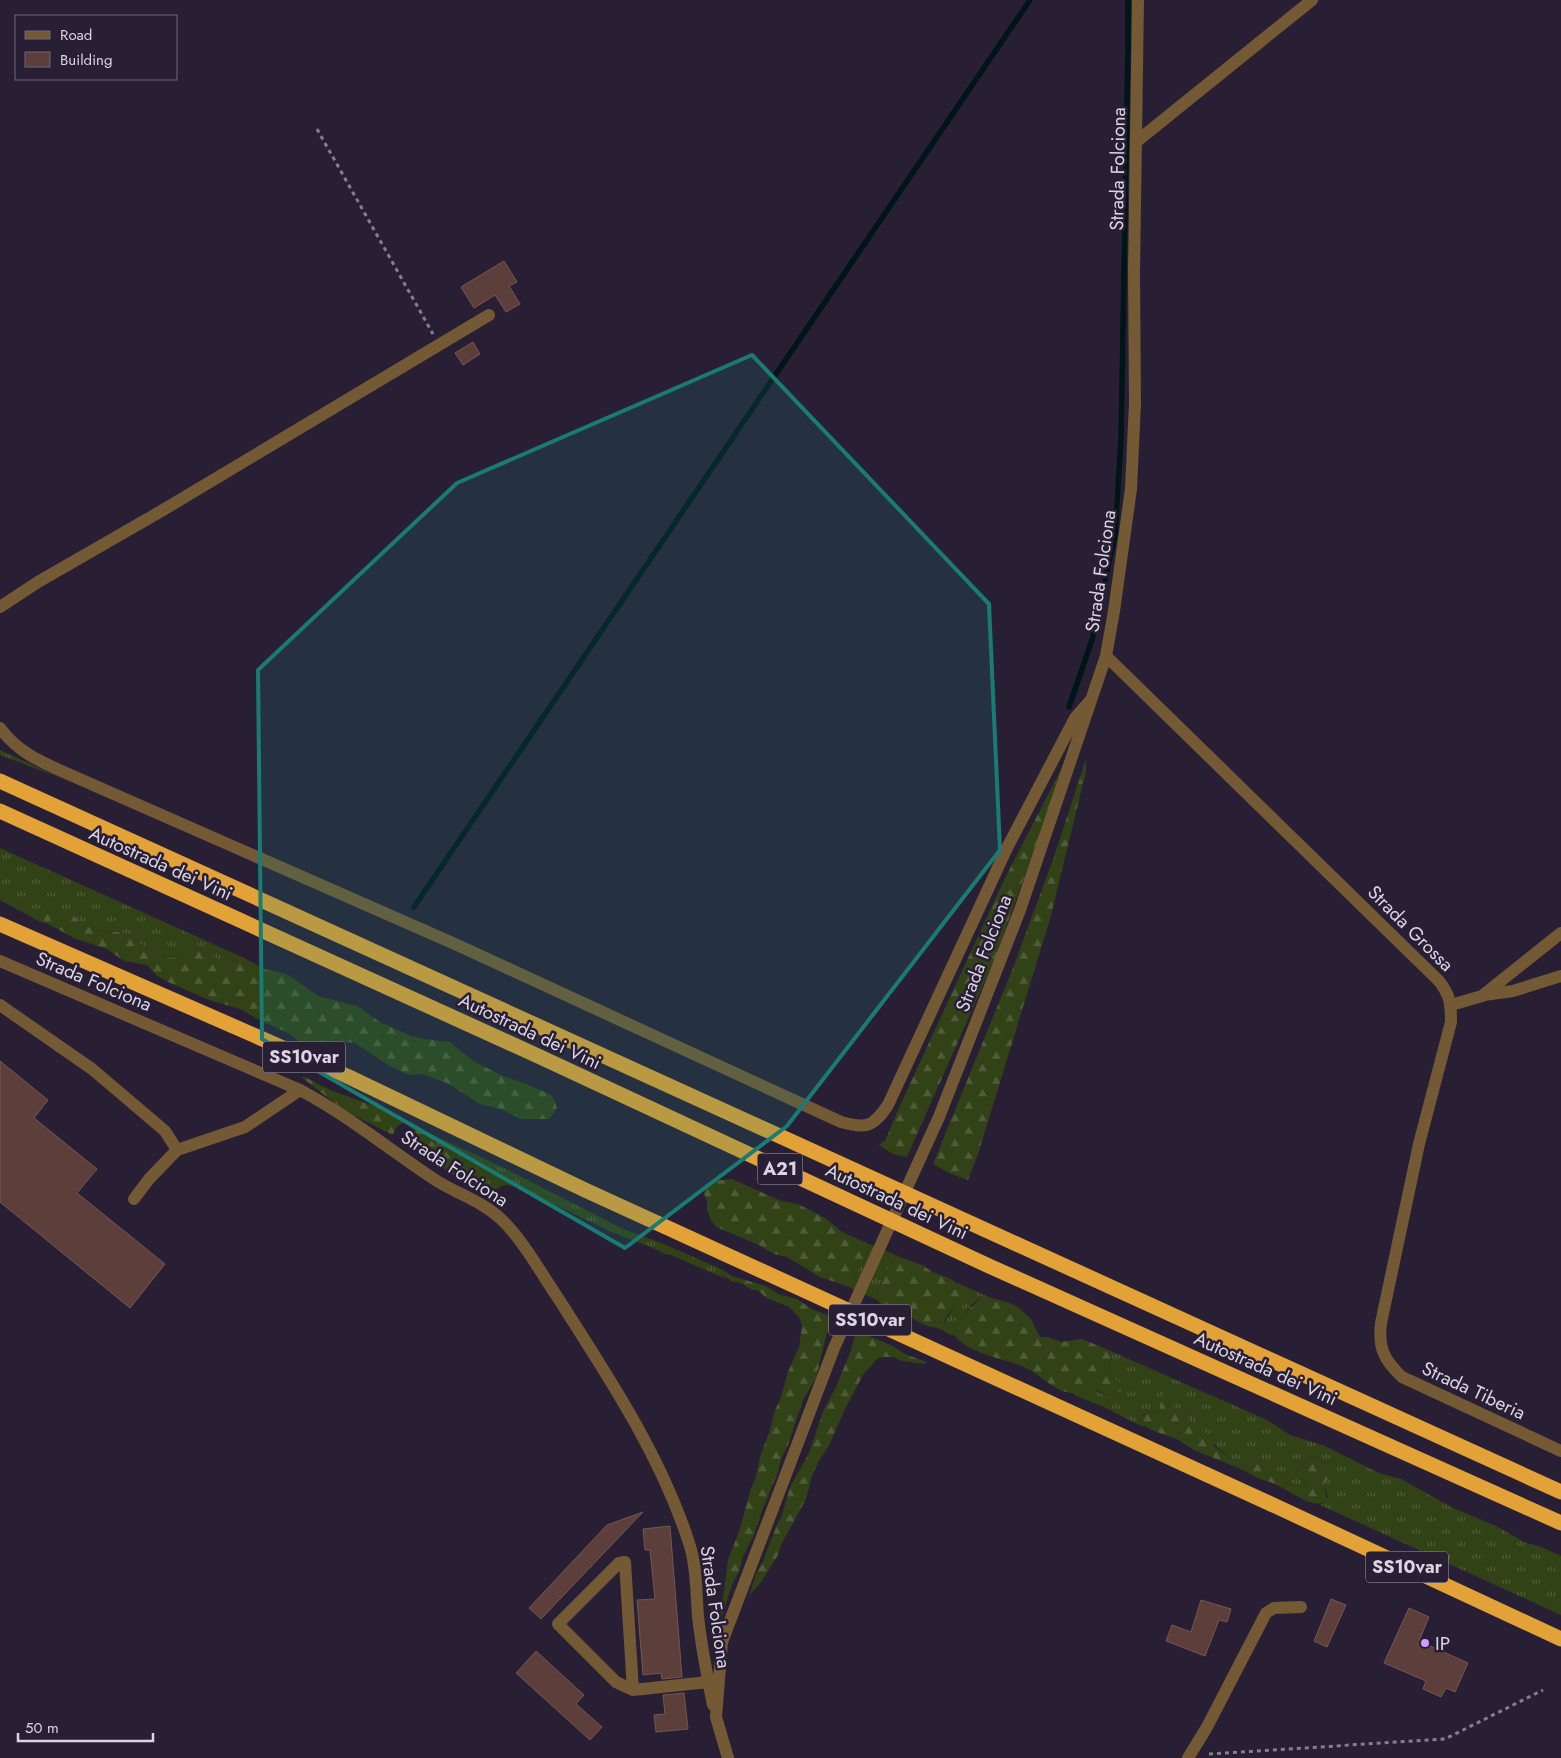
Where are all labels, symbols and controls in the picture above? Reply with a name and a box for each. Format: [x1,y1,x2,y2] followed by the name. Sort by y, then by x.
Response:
[15,15,178,80] legend
[60,24,92,46] text: Road
[60,49,112,71] text: Building
[1103,107,1132,231] street label: Strada Folciona
[1079,508,1122,634] street label: Strada Folciona
[85,820,237,907] street label: Autostrada dei Vini
[1361,879,1460,978] street label: Strada Grossa
[949,891,1018,1016] street label: Strada Folciona
[32,945,156,1018] street label: Strada Folciona
[454,987,605,1076] street label: Autostrada dei Vini
[263,1042,345,1072] road number: SS10var
[396,1123,514,1213] street label: Strada Folciona
[758,1154,802,1184] road number: A21
[821,1157,972,1246] street label: Autostrada dei Vini
[829,1304,911,1336] road number: SS10var
[1190,1325,1342,1412] street label: Autostrada dei Vini
[1418,1355,1530,1426] street label: Strada Tiberia
[694,1544,737,1670] street label: Strada Folciona
[1366,1551,1448,1582] road number: SS10var
[1435,1630,1450,1657] place label: IP
[1419,1637,1431,1649] marker: IP
[18,1710,152,1742] scale bar
[25,1717,59,1739] text: 50 m

